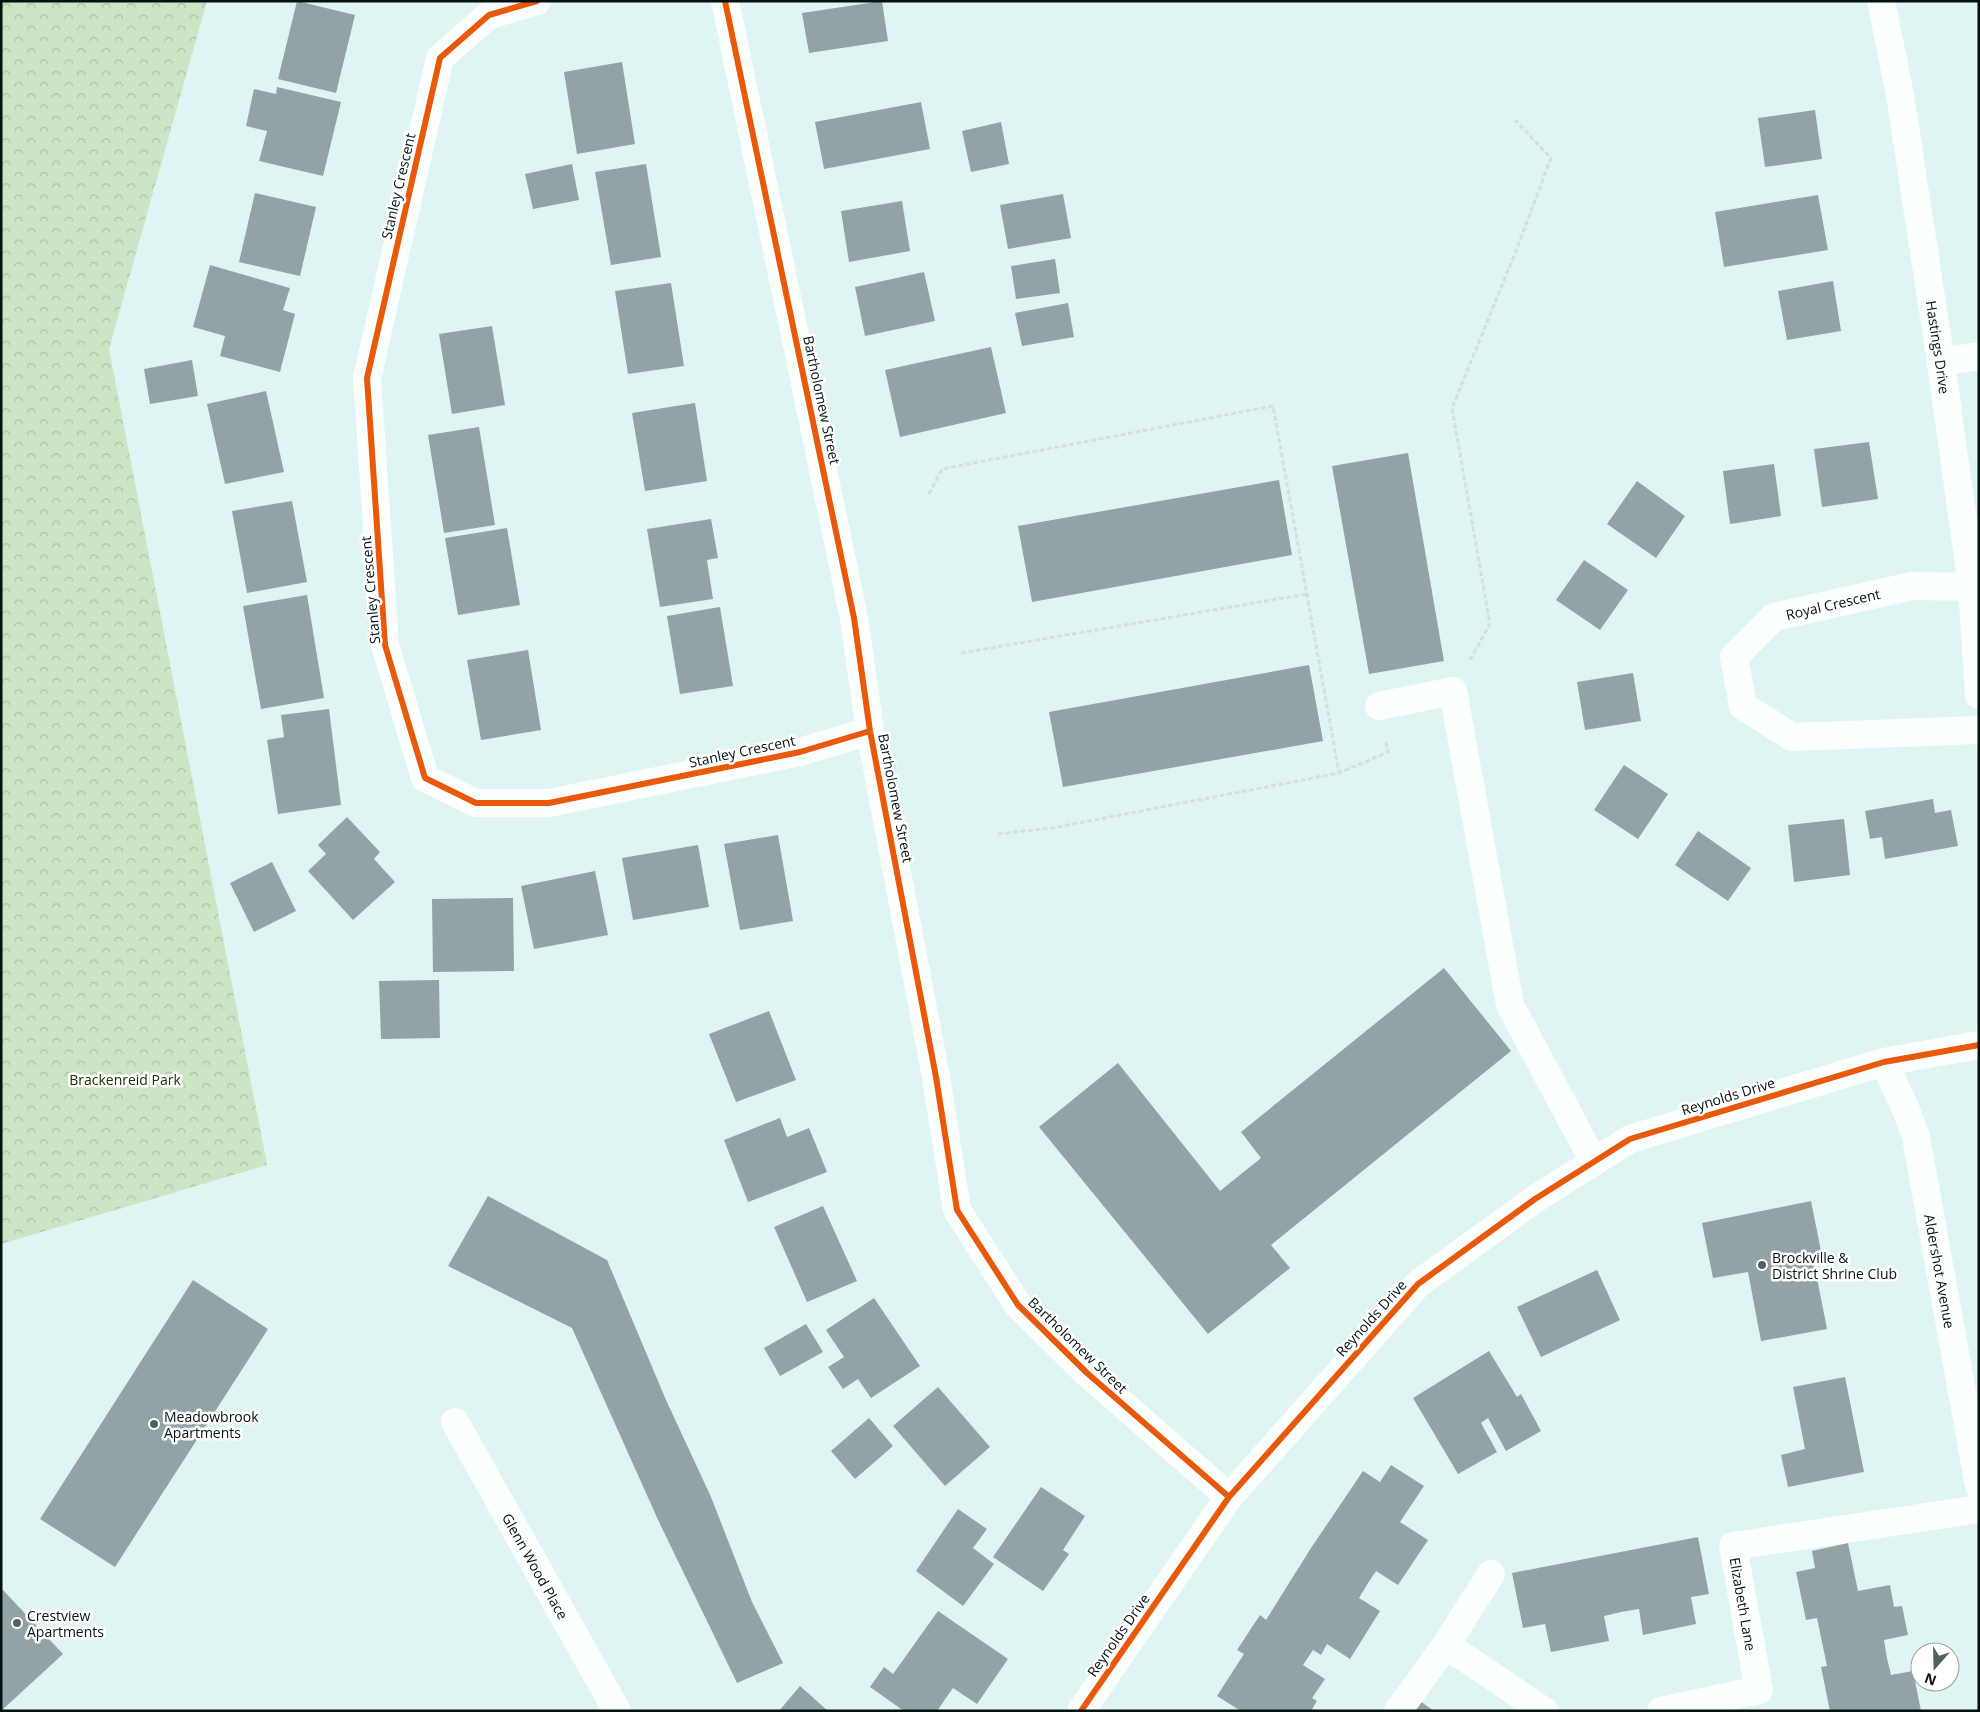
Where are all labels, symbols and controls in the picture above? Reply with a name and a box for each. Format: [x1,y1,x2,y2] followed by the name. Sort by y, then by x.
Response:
[377,131,419,241] street label: Stanley Crescent
[1922,299,1955,395] street label: Hastings Drive
[799,334,845,466] street label: Bartholomew Street
[356,535,384,645] street label: Stanley Crescent
[1784,584,1882,624] street label: Royal Crescent
[687,730,797,772] street label: Stanley Crescent
[874,732,918,864] street label: Bartholomew Street
[69,1070,181,1089] park label: Brackenreid Park
[1679,1073,1777,1119] street label: Reynolds Drive
[1921,1213,1960,1330] street label: Aldershot Avenue
[1772,1248,1897,1283] place label: Brockville & District Shrine Club
[1756,1259,1768,1271] marker: Brockville & District Shrine Club
[1331,1275,1411,1360] street label: Reynolds Drive
[1024,1293,1132,1397] street label: Bartholomew Street
[164,1407,259,1442] place label: Meadowbrook Apartments
[148,1418,160,1430] marker: Meadowbrook Apartments
[498,1509,573,1622] street label: Glenn Wood Place
[1725,1556,1761,1652] street label: Elizabeth Lane
[1082,1590,1154,1680] street label: Reynolds Drive
[27,1606,104,1641] place label: Crestview Apartments
[11,1617,23,1629] marker: Crestview Apartments
[1910,1642,1960,1692] north arrow
[1922,1669,1939,1691] text: N

